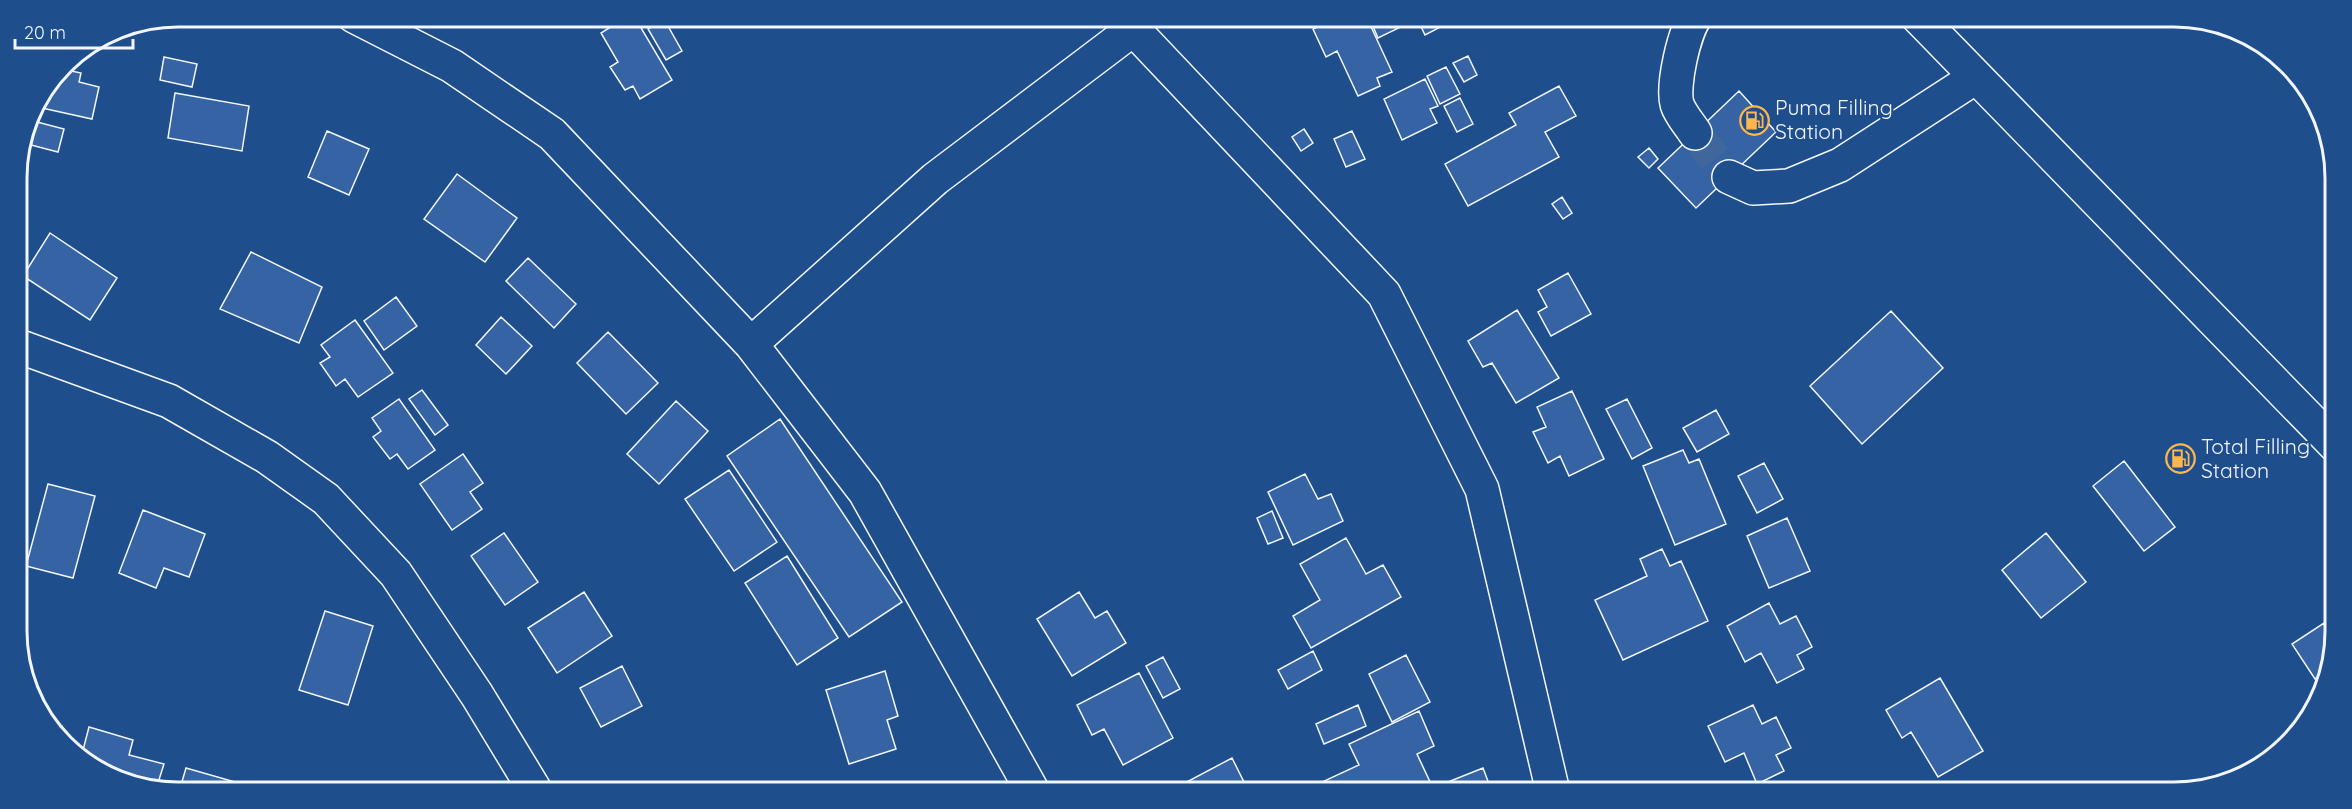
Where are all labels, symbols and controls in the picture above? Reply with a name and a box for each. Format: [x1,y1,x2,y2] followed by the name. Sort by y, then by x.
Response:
[15,12,134,50] scale bar
[24,21,66,44] text: 20 m
[1775,94,1893,144] place label: Puma Filling Station
[1738,104,1770,136] fuel station icon: Puma Filling Station
[2201,433,2310,483] place label: Total Filling Station
[2164,443,2196,475] fuel station icon: Total Filling Station

